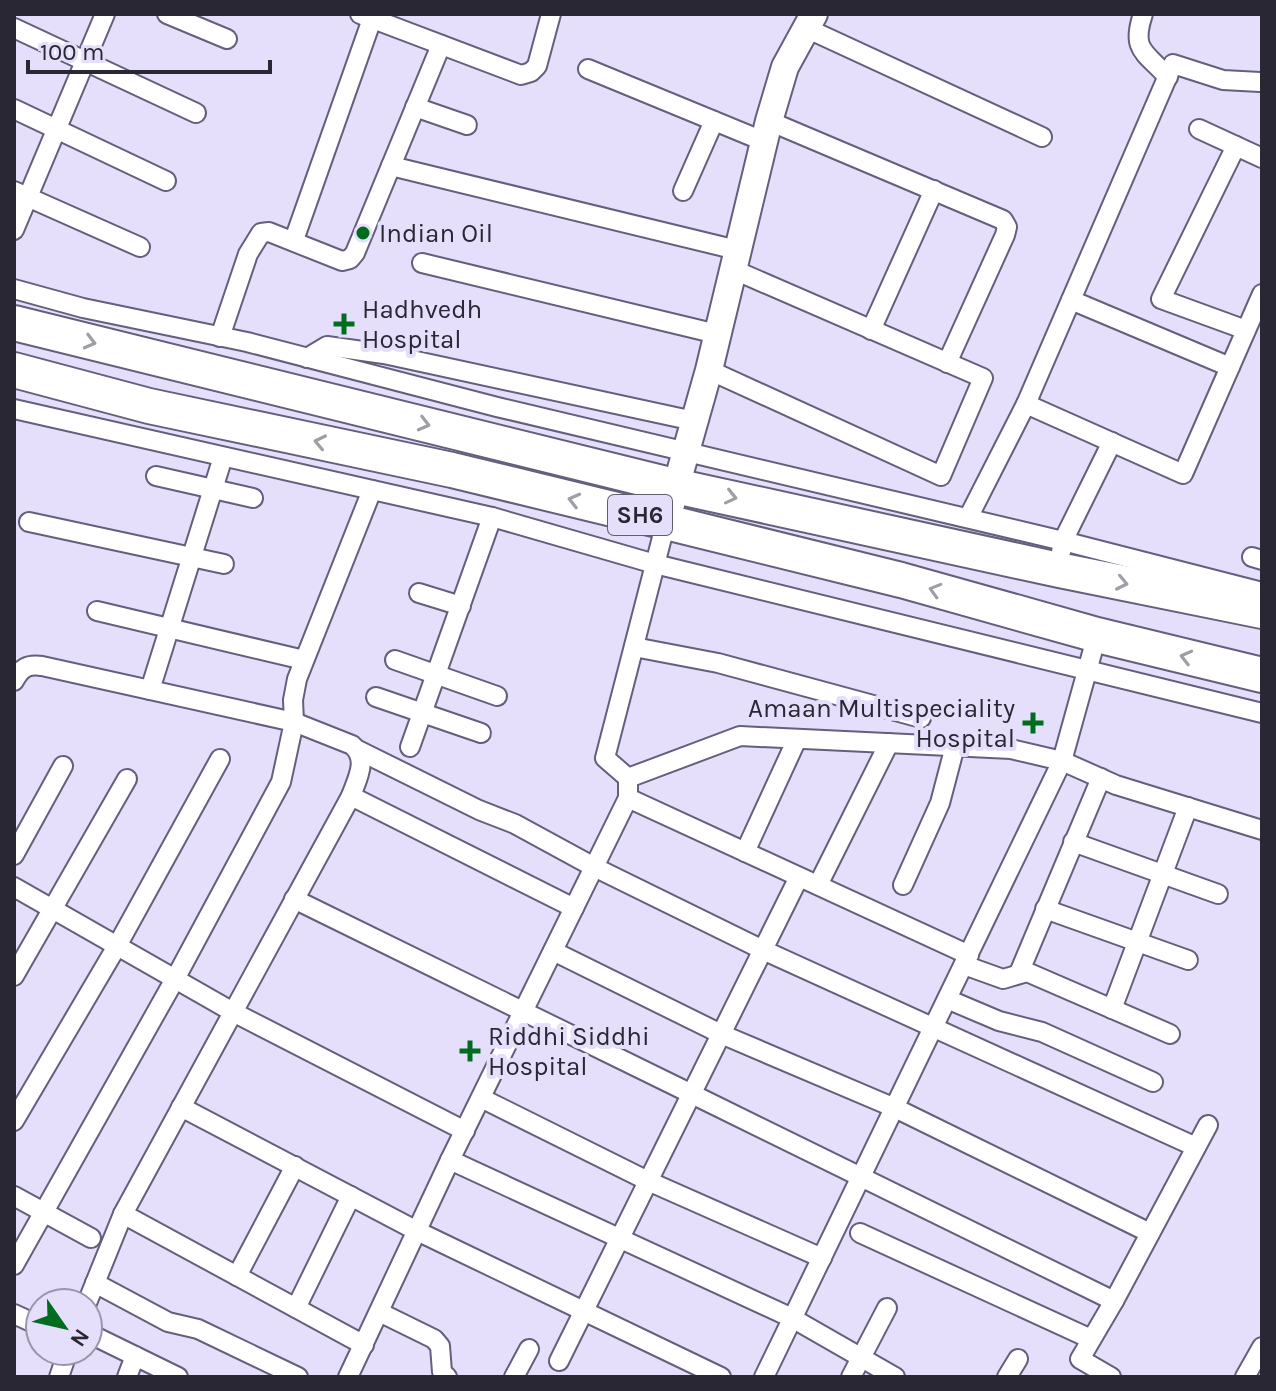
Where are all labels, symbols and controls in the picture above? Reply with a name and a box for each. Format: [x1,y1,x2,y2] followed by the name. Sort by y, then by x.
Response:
[28,24,270,74] scale bar
[40,38,105,66] text: 100 m
[379,218,493,249] place label: Indian Oil
[354,224,372,242] marker: Indian Oil
[362,294,482,355] place label: Hadhvedh Hospital
[333,313,355,335] marker: Hadhvedh Hospital
[82,332,96,349] one-way arrow
[416,415,430,432] one-way arrow
[314,434,328,451] one-way arrow
[724,488,737,505] one-way arrow
[568,492,581,509] one-way arrow
[608,495,672,535] road number: SH6
[1115,573,1128,590] one-way arrow
[928,582,942,599] one-way arrow
[1180,649,1194,666] one-way arrow
[748,693,1015,754] place label: Amaan Multispeciality Hospital
[1022,712,1044,734] marker: Amaan Multispeciality Hospital
[488,1021,650,1082] place label: Riddhi Siddhi Hospital
[459,1040,481,1062] marker: Riddhi Siddhi Hospital
[24,1287,104,1367] north arrow
[65,1324,95,1351] text: N

